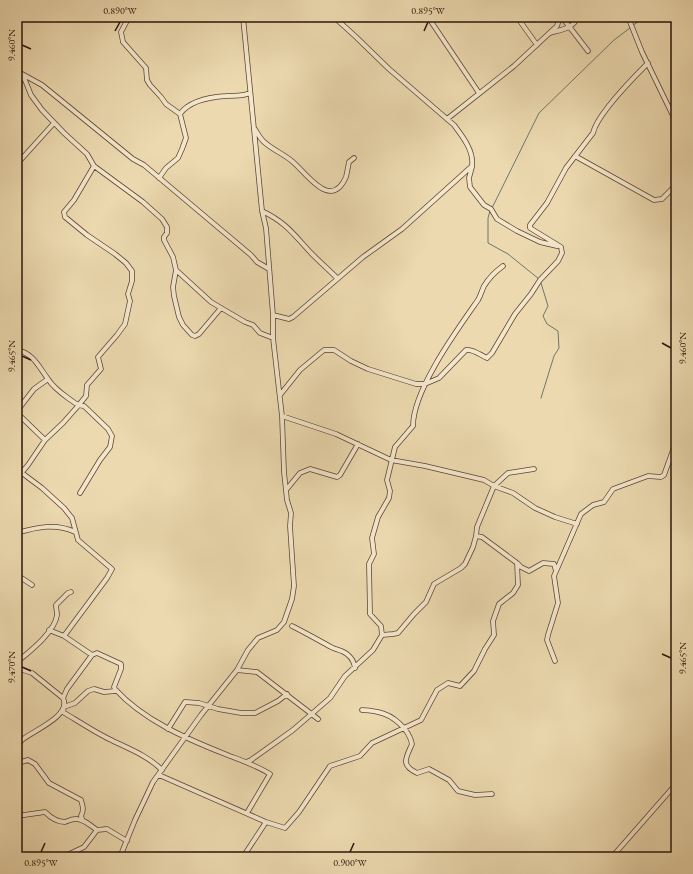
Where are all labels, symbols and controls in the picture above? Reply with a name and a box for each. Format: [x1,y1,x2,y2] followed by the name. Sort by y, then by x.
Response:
[103,4,138,17] text: 0.890°W
[411,4,446,17] text: 0.895°W
[5,29,18,61] text: 9.460°N
[676,332,689,364] text: 9.460°N
[5,340,18,372] text: 9.465°N
[676,642,689,674] text: 9.465°N
[5,651,18,683] text: 9.470°N
[24,856,59,869] text: 0.895°W
[333,856,368,869] text: 0.900°W

